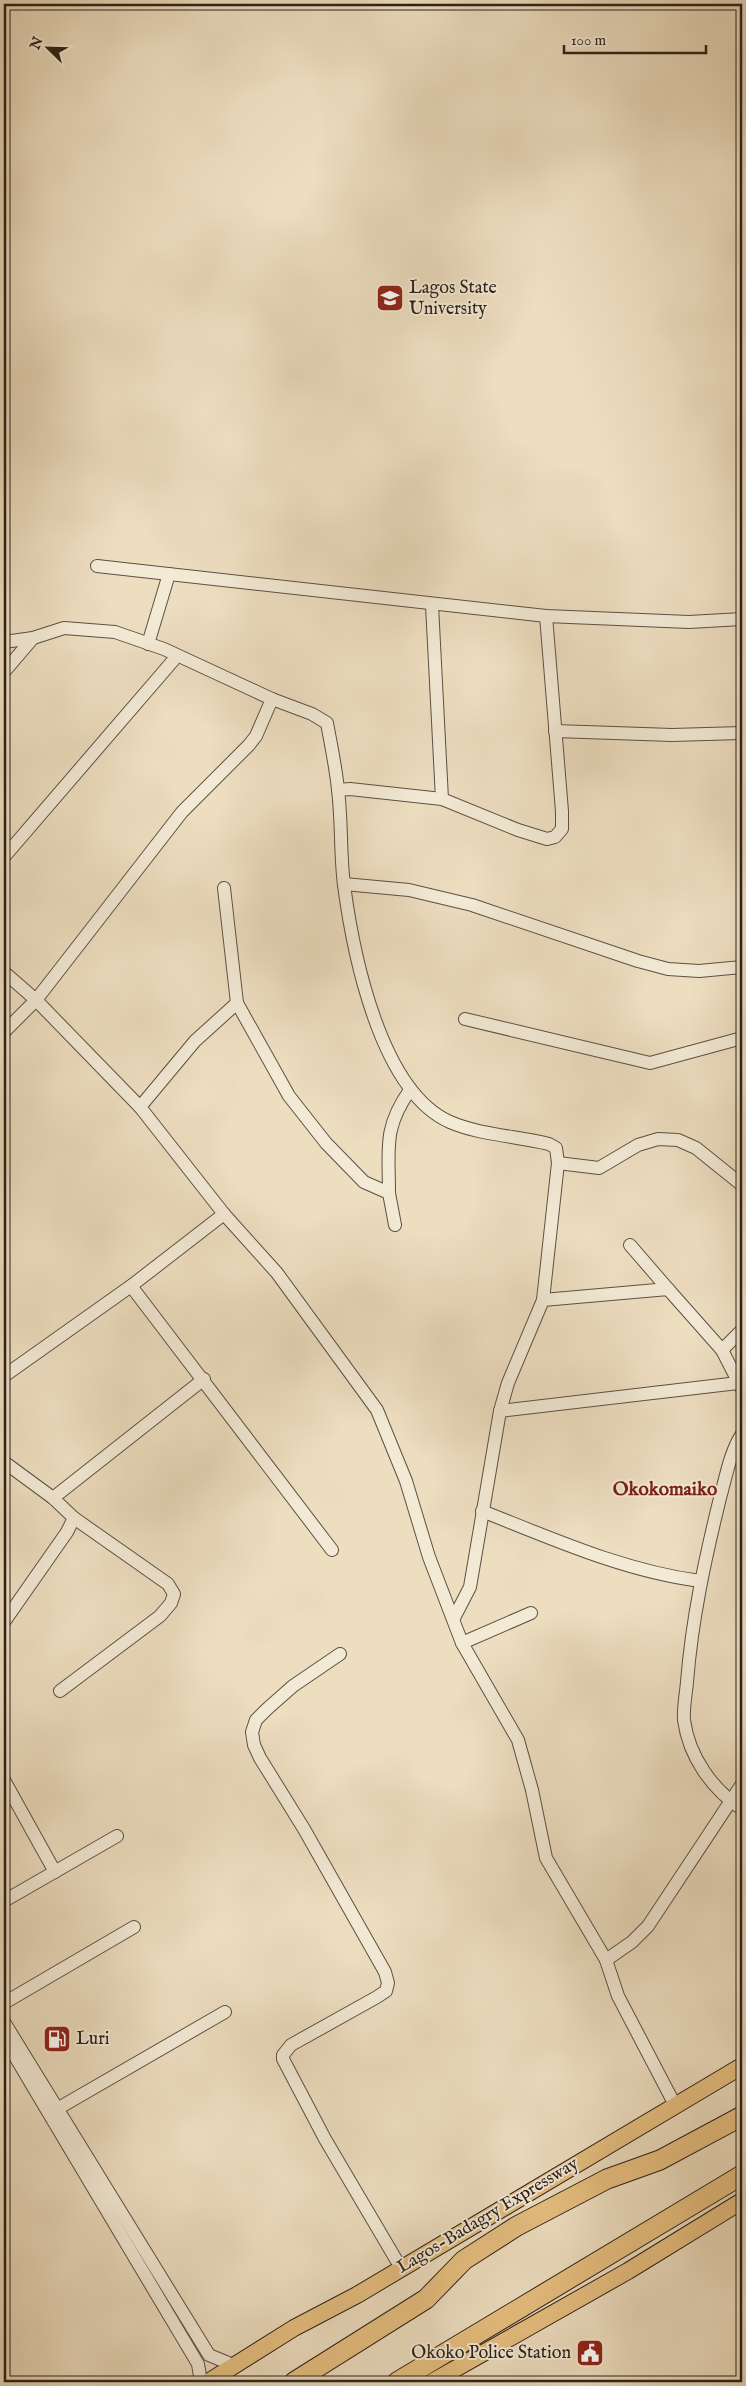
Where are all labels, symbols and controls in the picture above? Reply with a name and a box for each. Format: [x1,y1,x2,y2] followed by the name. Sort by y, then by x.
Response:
[22,22,72,72] north arrow
[564,22,706,54] scale bar
[571,31,607,50] text: 100 m
[26,34,48,53] text: N
[409,277,497,321] place label: Lagos State University
[375,283,405,313] school or university icon: Lagos State University
[613,1478,717,1502] district label: Okokomaiko
[42,2024,72,2054] fuel station icon: Luri
[76,2028,110,2051] place label: Luri
[393,2153,583,2279] street label: Lagos-Badagry Expressway
[575,2338,605,2368] public building icon: Okoko Police Station
[411,2342,571,2365] place label: Okoko Police Station

